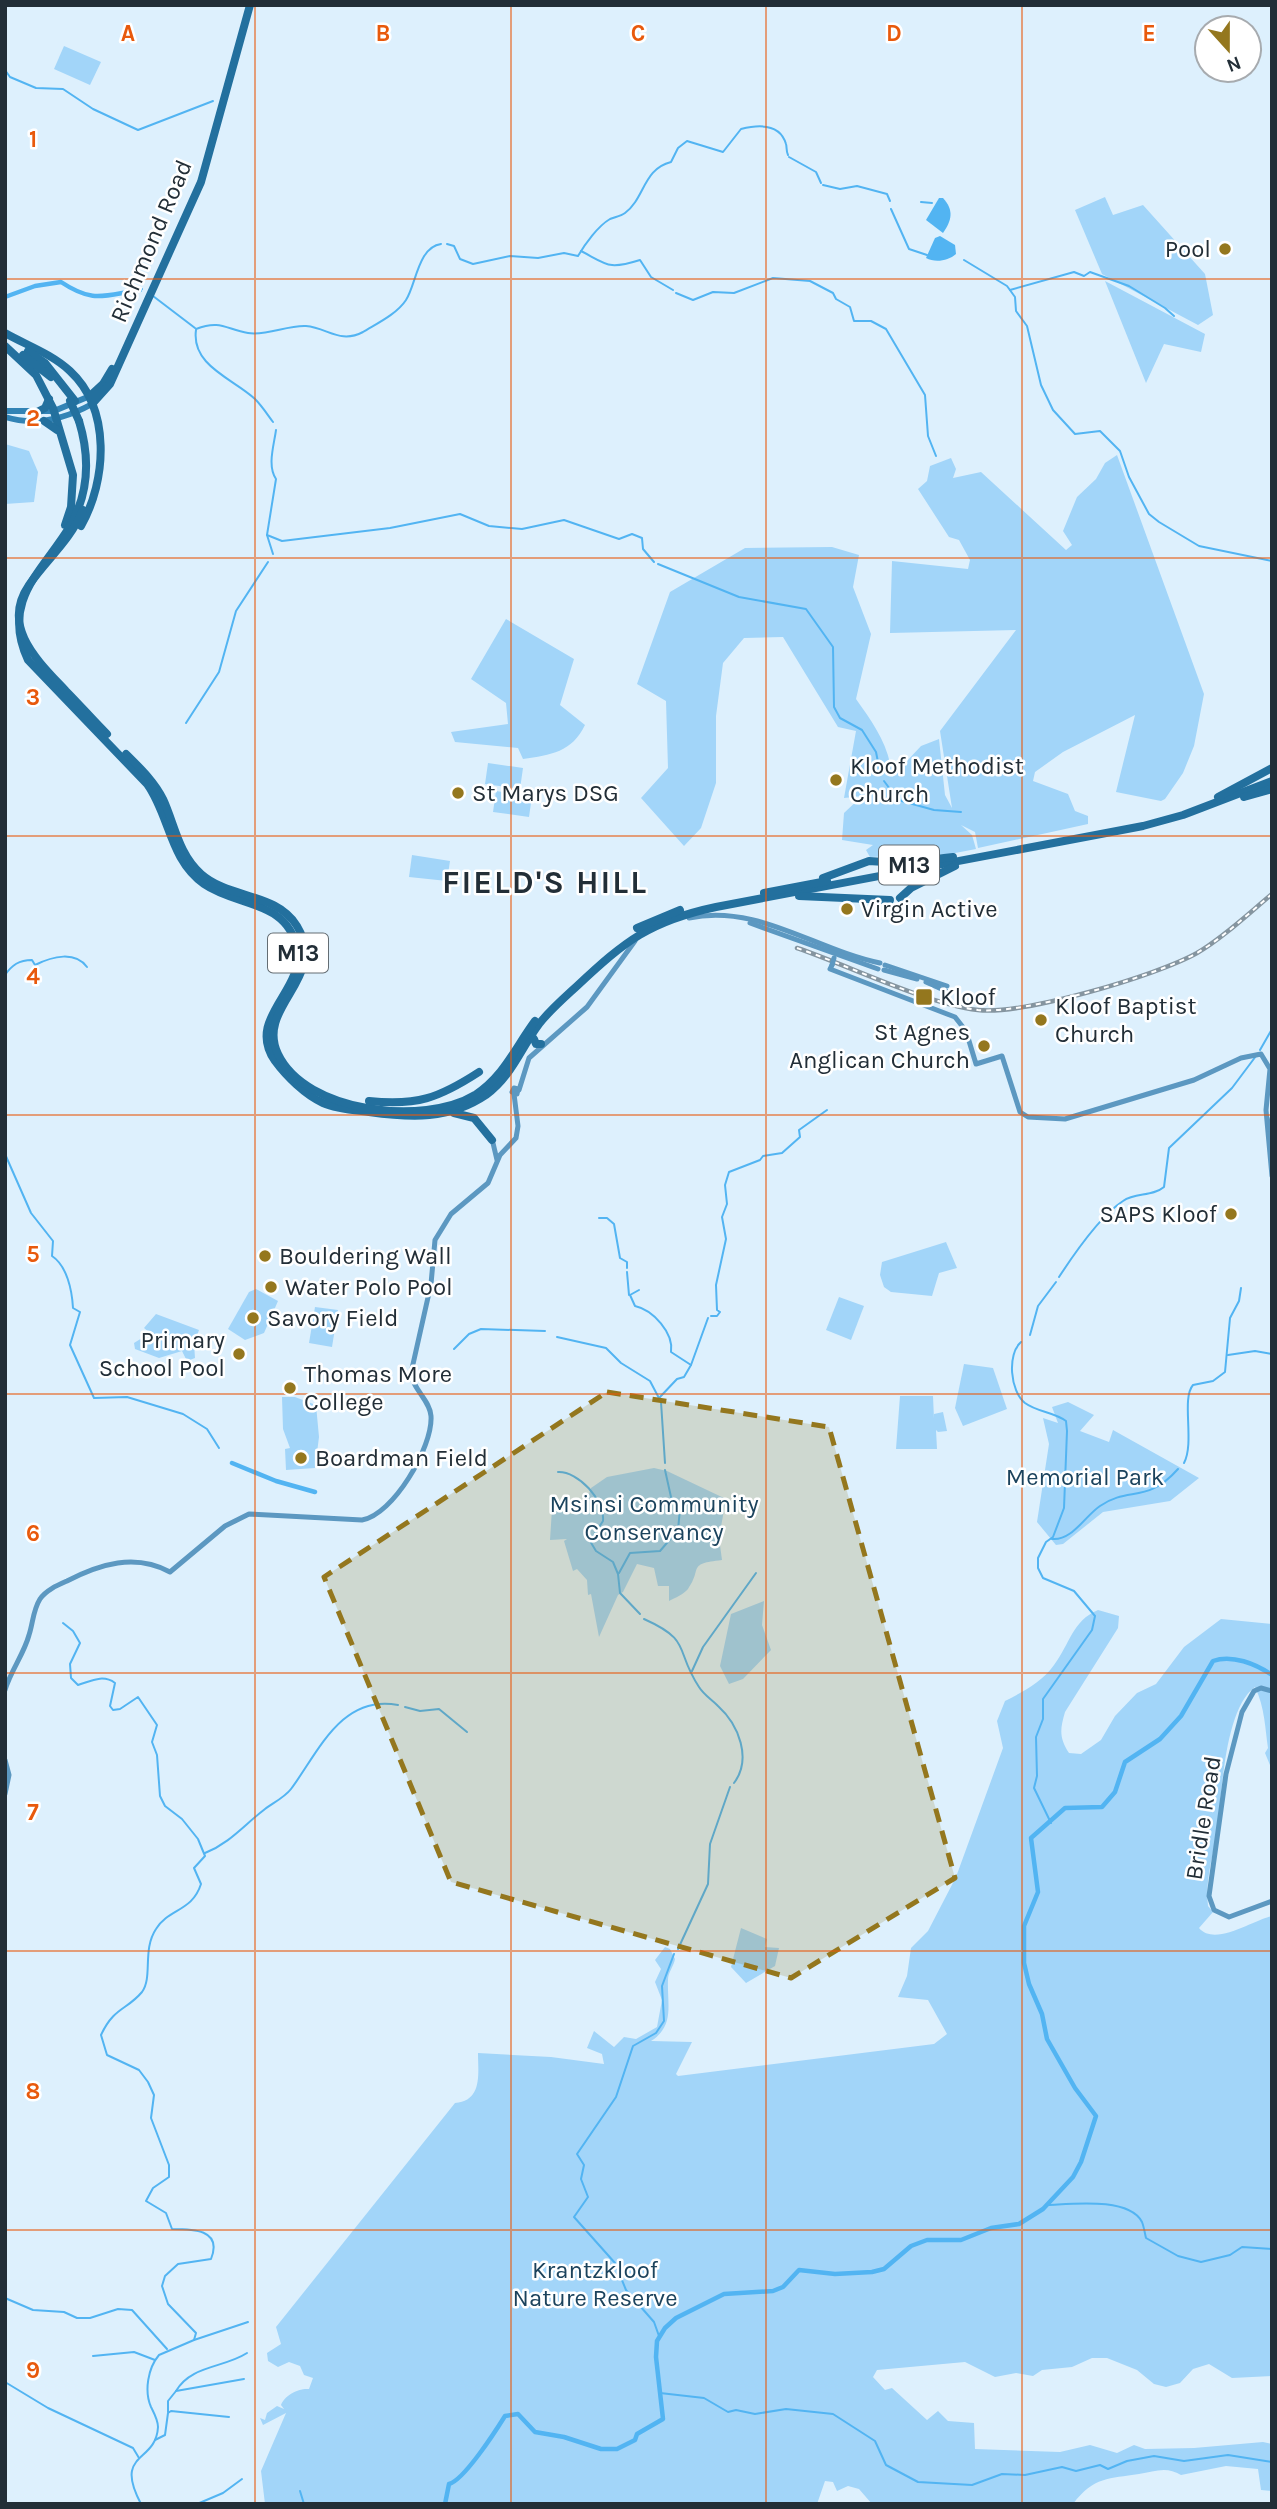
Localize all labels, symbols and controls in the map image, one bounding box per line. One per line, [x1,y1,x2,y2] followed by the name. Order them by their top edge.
[1193,14,1263,84] north arrow
[121,20,135,47] text: A
[376,20,390,47] text: B
[631,20,645,47] text: C
[886,20,902,47] text: D
[1142,20,1156,47] text: E
[1223,51,1244,77] text: N
[29,126,37,153] text: 1
[104,155,198,327] street label: Richmond Road
[1165,235,1211,263] place label: Pool
[1217,241,1233,257] marker: Pool
[26,405,40,432] text: 2
[26,684,40,711] text: 3
[850,752,1024,808] place label: Kloof Methodist Church
[828,772,844,788] marker: Kloof Methodist Church
[472,779,619,807] place label: St Marys DSG
[450,785,466,801] marker: St Marys DSG
[879,846,939,884] road number: M13
[442,864,648,901] district label: FIELD'S HILL
[861,895,998,923] place label: Virgin Active
[839,901,855,917] marker: Virgin Active
[268,934,328,972] road number: M13
[26,963,40,990] text: 4
[940,983,997,1011] place label: Kloof
[914,987,934,1007] marker: Kloof
[1055,992,1196,1048] place label: Kloof Baptist Church
[1033,1012,1049,1028] marker: Kloof Baptist Church
[789,1018,970,1074] place label: St Agnes Anglican Church
[976,1038,992,1054] marker: St Agnes Anglican Church
[1099,1200,1218,1228] place label: SAPS Kloof
[1223,1206,1239,1222] marker: SAPS Kloof
[26,1241,40,1268] text: 5
[279,1242,452,1270] place label: Bouldering Wall
[257,1248,273,1264] marker: Bouldering Wall
[285,1273,453,1301] place label: Water Polo Pool
[263,1279,279,1295] marker: Water Polo Pool
[267,1304,398,1332] place label: Savory Field
[245,1310,261,1326] marker: Savory Field
[99,1326,225,1382] place label: Primary School Pool
[231,1346,247,1362] marker: Primary School Pool
[304,1360,452,1416] place label: Thomas More College
[282,1380,298,1396] marker: Thomas More College
[315,1444,488,1472] place label: Boardman Field
[293,1450,309,1466] marker: Boardman Field
[1006,1463,1164,1491] park label: Memorial Park
[549,1490,759,1546] park label: Msinsi Community Conservancy
[26,1520,40,1547] text: 6
[1179,1754,1227,1882] street label: Bridle Road
[27,1799,39,1826] text: 7
[26,2078,40,2105] text: 8
[513,2256,677,2312] park label: Krantzkloof Nature Reserve
[26,2357,40,2384] text: 9

